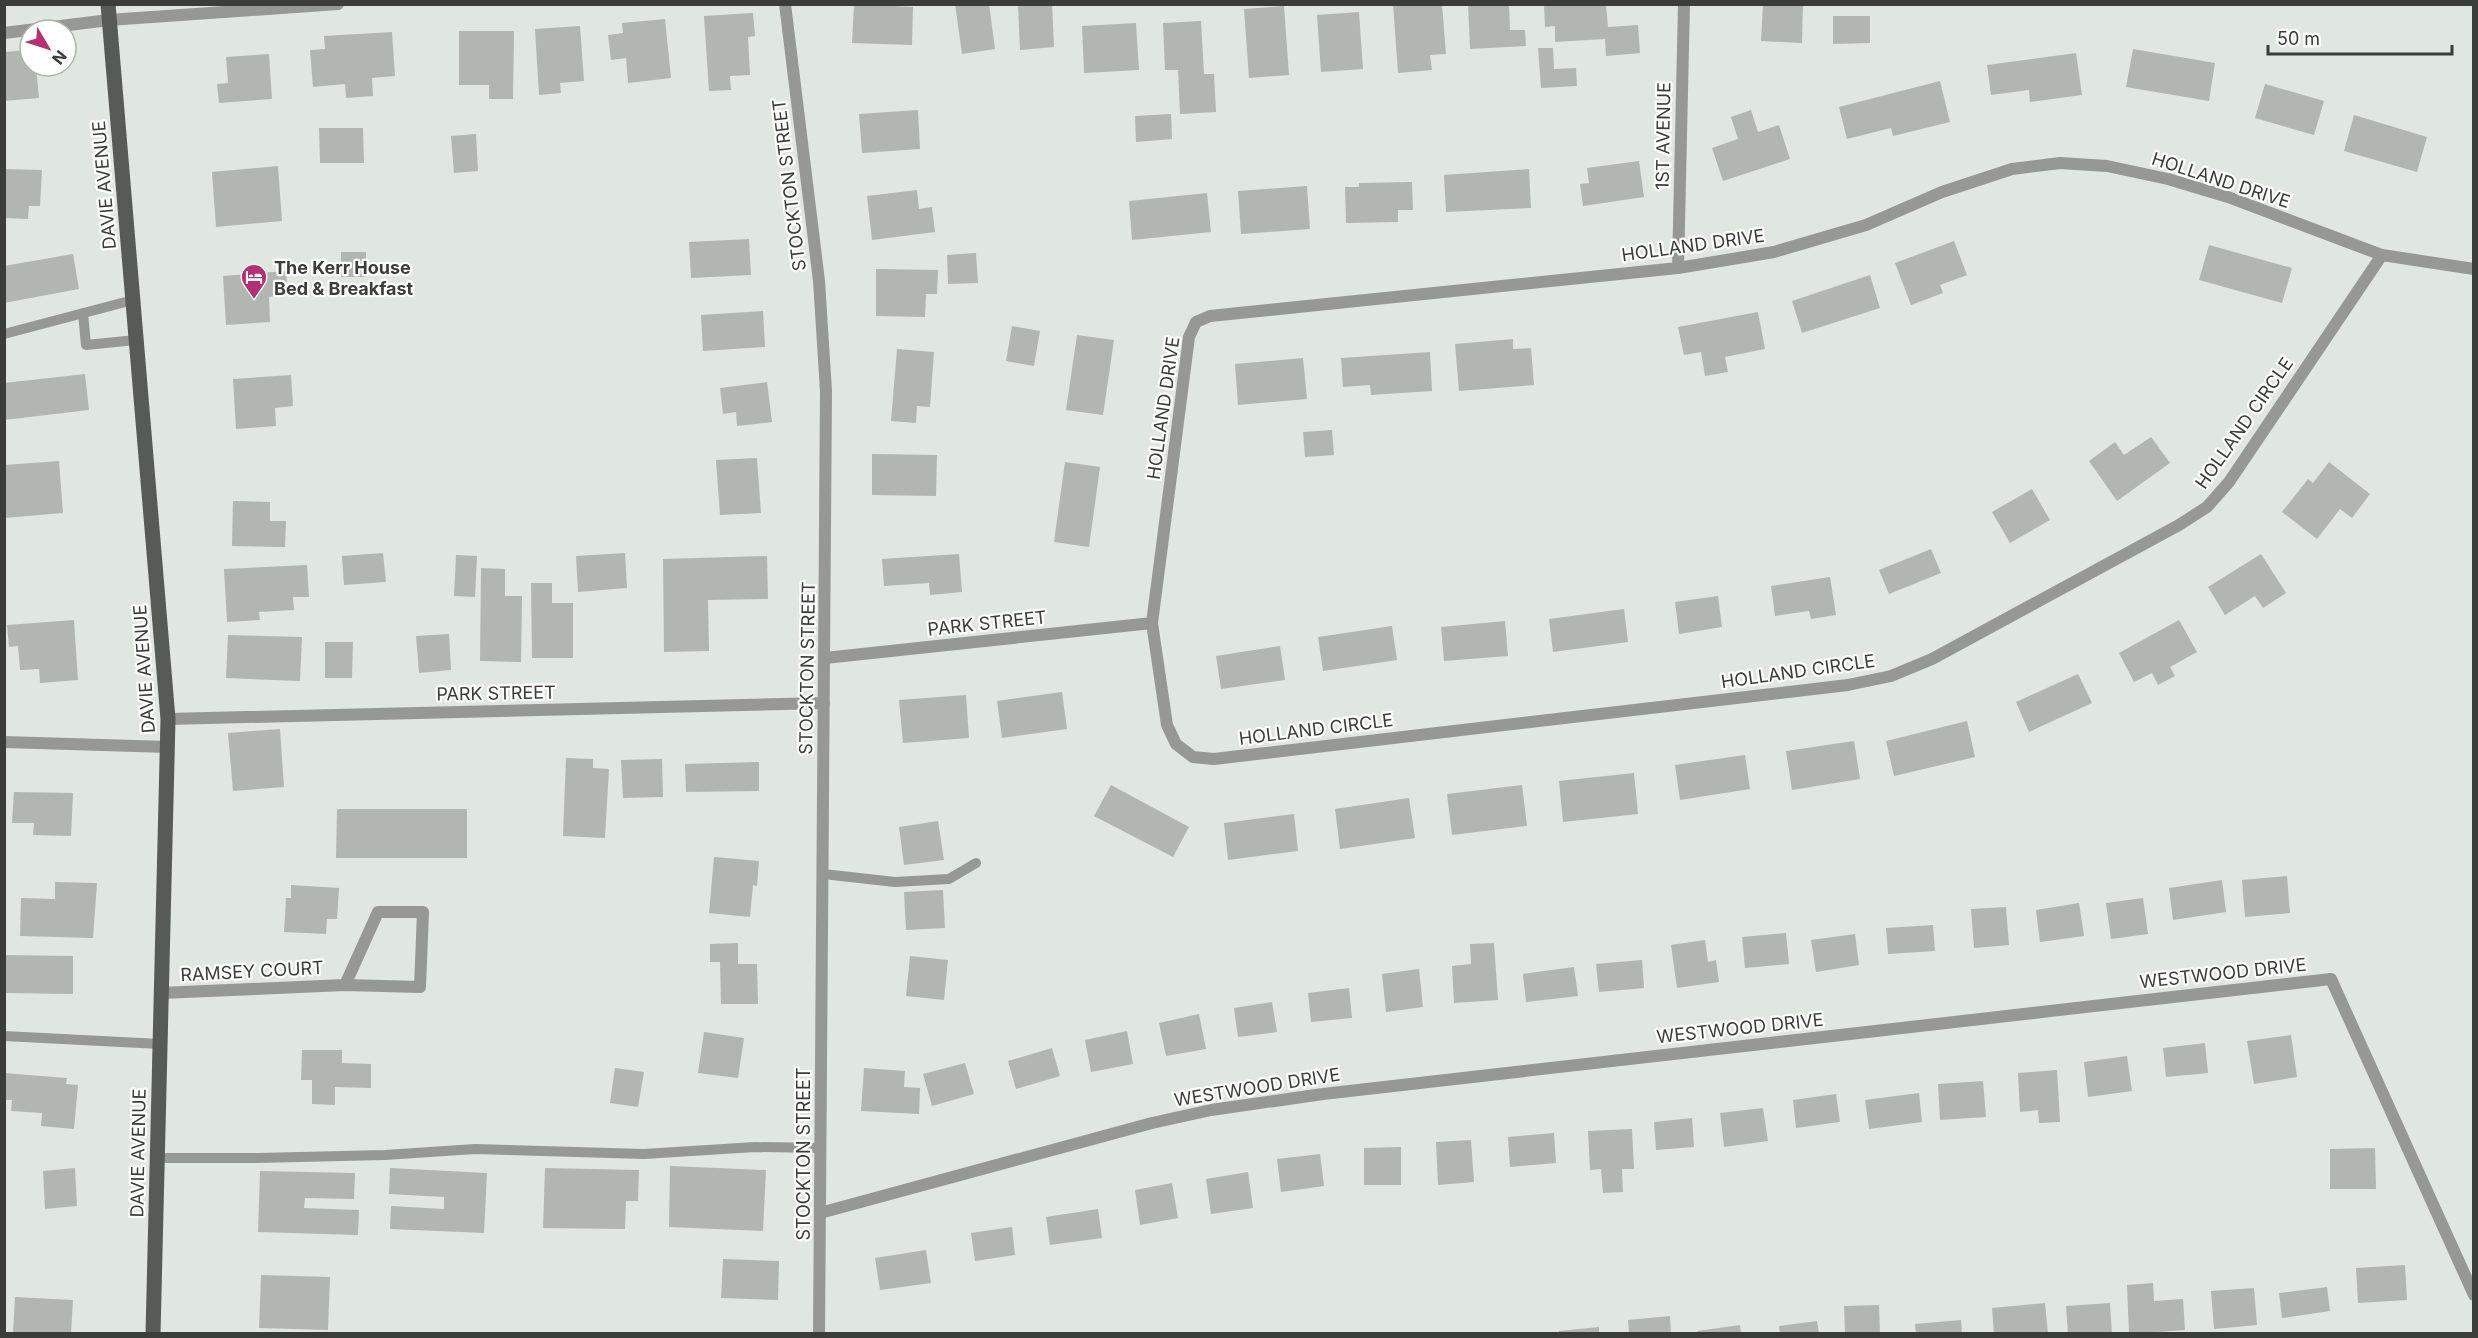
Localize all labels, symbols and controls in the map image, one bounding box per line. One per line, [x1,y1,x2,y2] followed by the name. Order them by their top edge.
[18,18,78,78] north arrow
[2268,18,2452,56] scale bar
[2277,28,2320,49] text: 50 m
[48,46,71,68] text: N
[1652,82,1674,190] street label: 1ST AVENUE
[768,98,810,272] street label: STOCKTON STREET
[88,120,120,250] street label: DAVIE AVENUE
[2149,148,2293,212] street label: HOLLAND DRIVE
[1620,225,1766,265] street label: HOLLAND DRIVE
[274,257,414,299] place label: The Kerr House Bed & Breakfast
[239,262,269,300] hotel icon: The Kerr House Bed & Breakfast
[1143,335,1183,481] street label: HOLLAND DRIVE
[2191,353,2297,493] street label: HOLLAND CIRCLE
[795,581,819,755] street label: STOCKTON STREET
[129,604,159,734] street label: DAVIE AVENUE
[927,606,1047,640] street label: PARK STREET
[1720,650,1876,692] street label: HOLLAND CIRCLE
[436,681,556,705] street label: PARK STREET
[1238,709,1394,749] street label: HOLLAND CIRCLE
[2139,954,2307,992] street label: WESTWOOD DRIVE
[180,957,324,985] street label: RAMSEY COURT
[1656,1009,1824,1047] street label: WESTWOOD DRIVE
[1173,1064,1341,1110] street label: WESTWOOD DRIVE
[793,1067,814,1241] street label: STOCKTON STREET
[126,1088,150,1218] street label: DAVIE AVENUE

